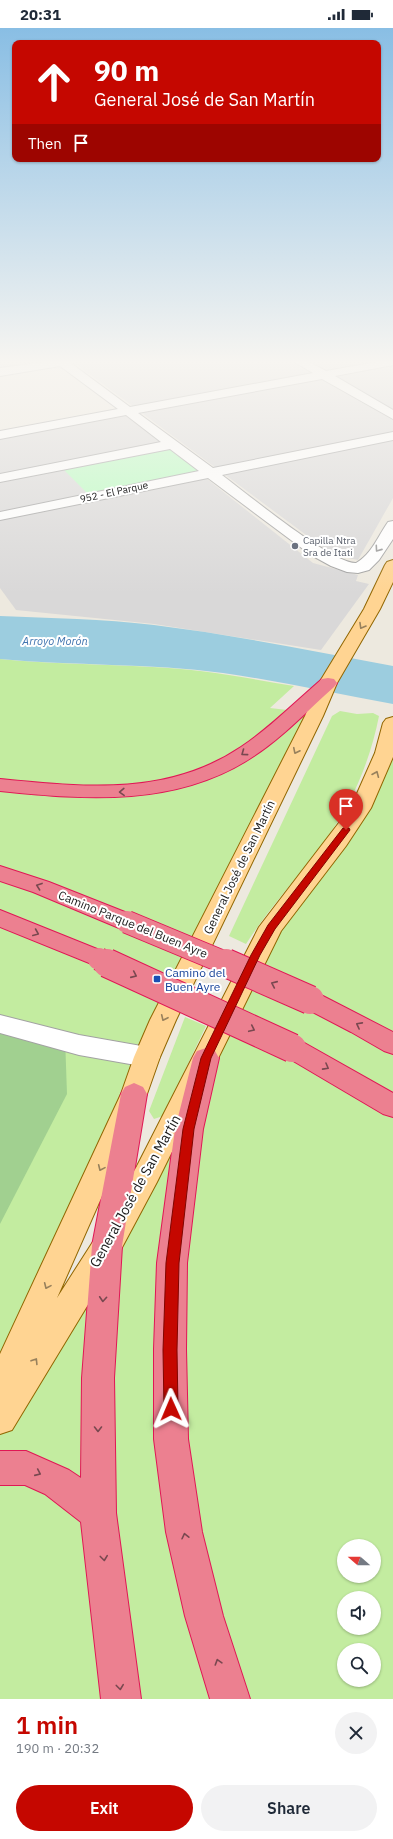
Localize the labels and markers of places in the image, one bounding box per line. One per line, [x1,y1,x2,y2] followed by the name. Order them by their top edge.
[303,534,356,559] place label: Capilla Ntra Sra de Itati
[290,541,300,551] marker: Capilla Ntra Sra de Itati
[329,789,363,830] pin
[165,965,226,994] place label: Camino del Buen Ayre
[152,974,162,984] marker: Camino del Buen Ayre

